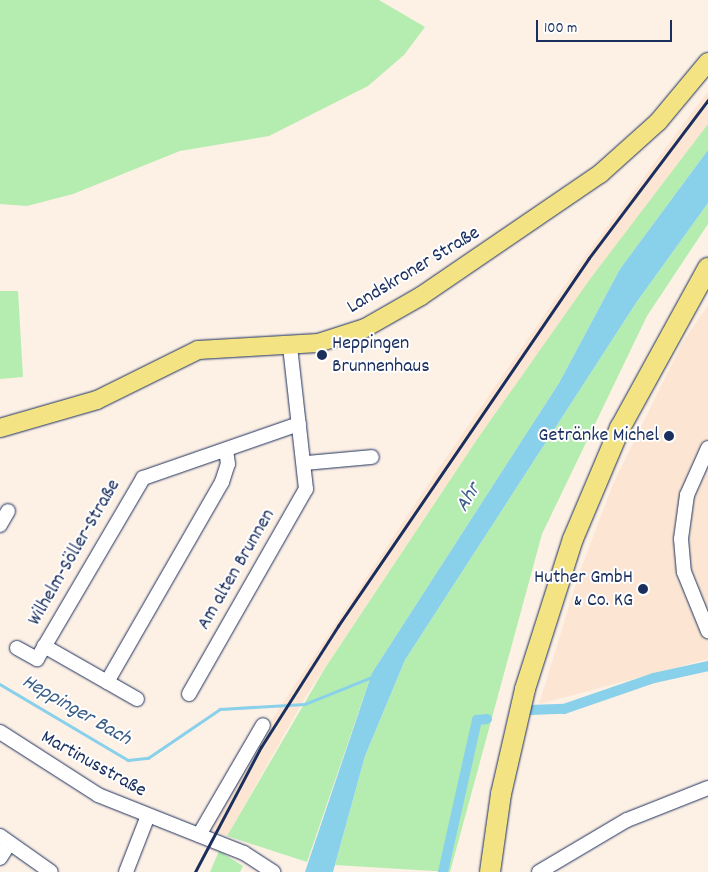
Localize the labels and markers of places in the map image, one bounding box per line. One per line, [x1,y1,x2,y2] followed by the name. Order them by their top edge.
[332,332,430,379] place label: Heppingen Brunnenhaus
[316,349,328,361] marker: Heppingen Brunnenhaus
[538,424,659,448] place label: Getränke Michel
[663,430,675,442] marker: Getränke Michel
[534,566,633,613] place label: Huther GmbH & Co. KG
[637,583,649,595] marker: Huther GmbH & Co. KG

